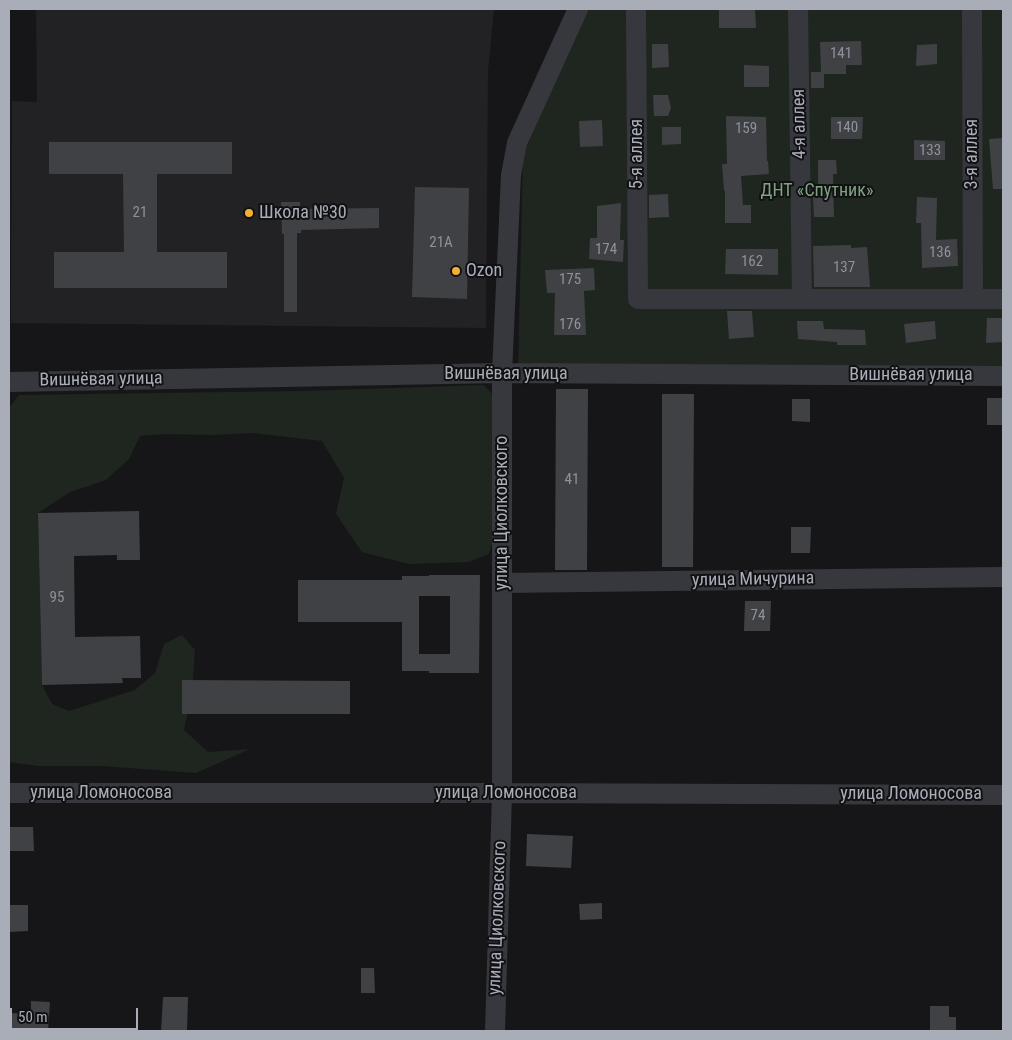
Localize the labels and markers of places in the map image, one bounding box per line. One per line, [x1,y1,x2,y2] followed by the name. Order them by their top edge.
[259,202,347,224] place label: Школа №30
[243,207,255,219] marker: Школа №30
[466,260,502,282] place label: Ozon
[450,265,462,277] marker: Ozon

